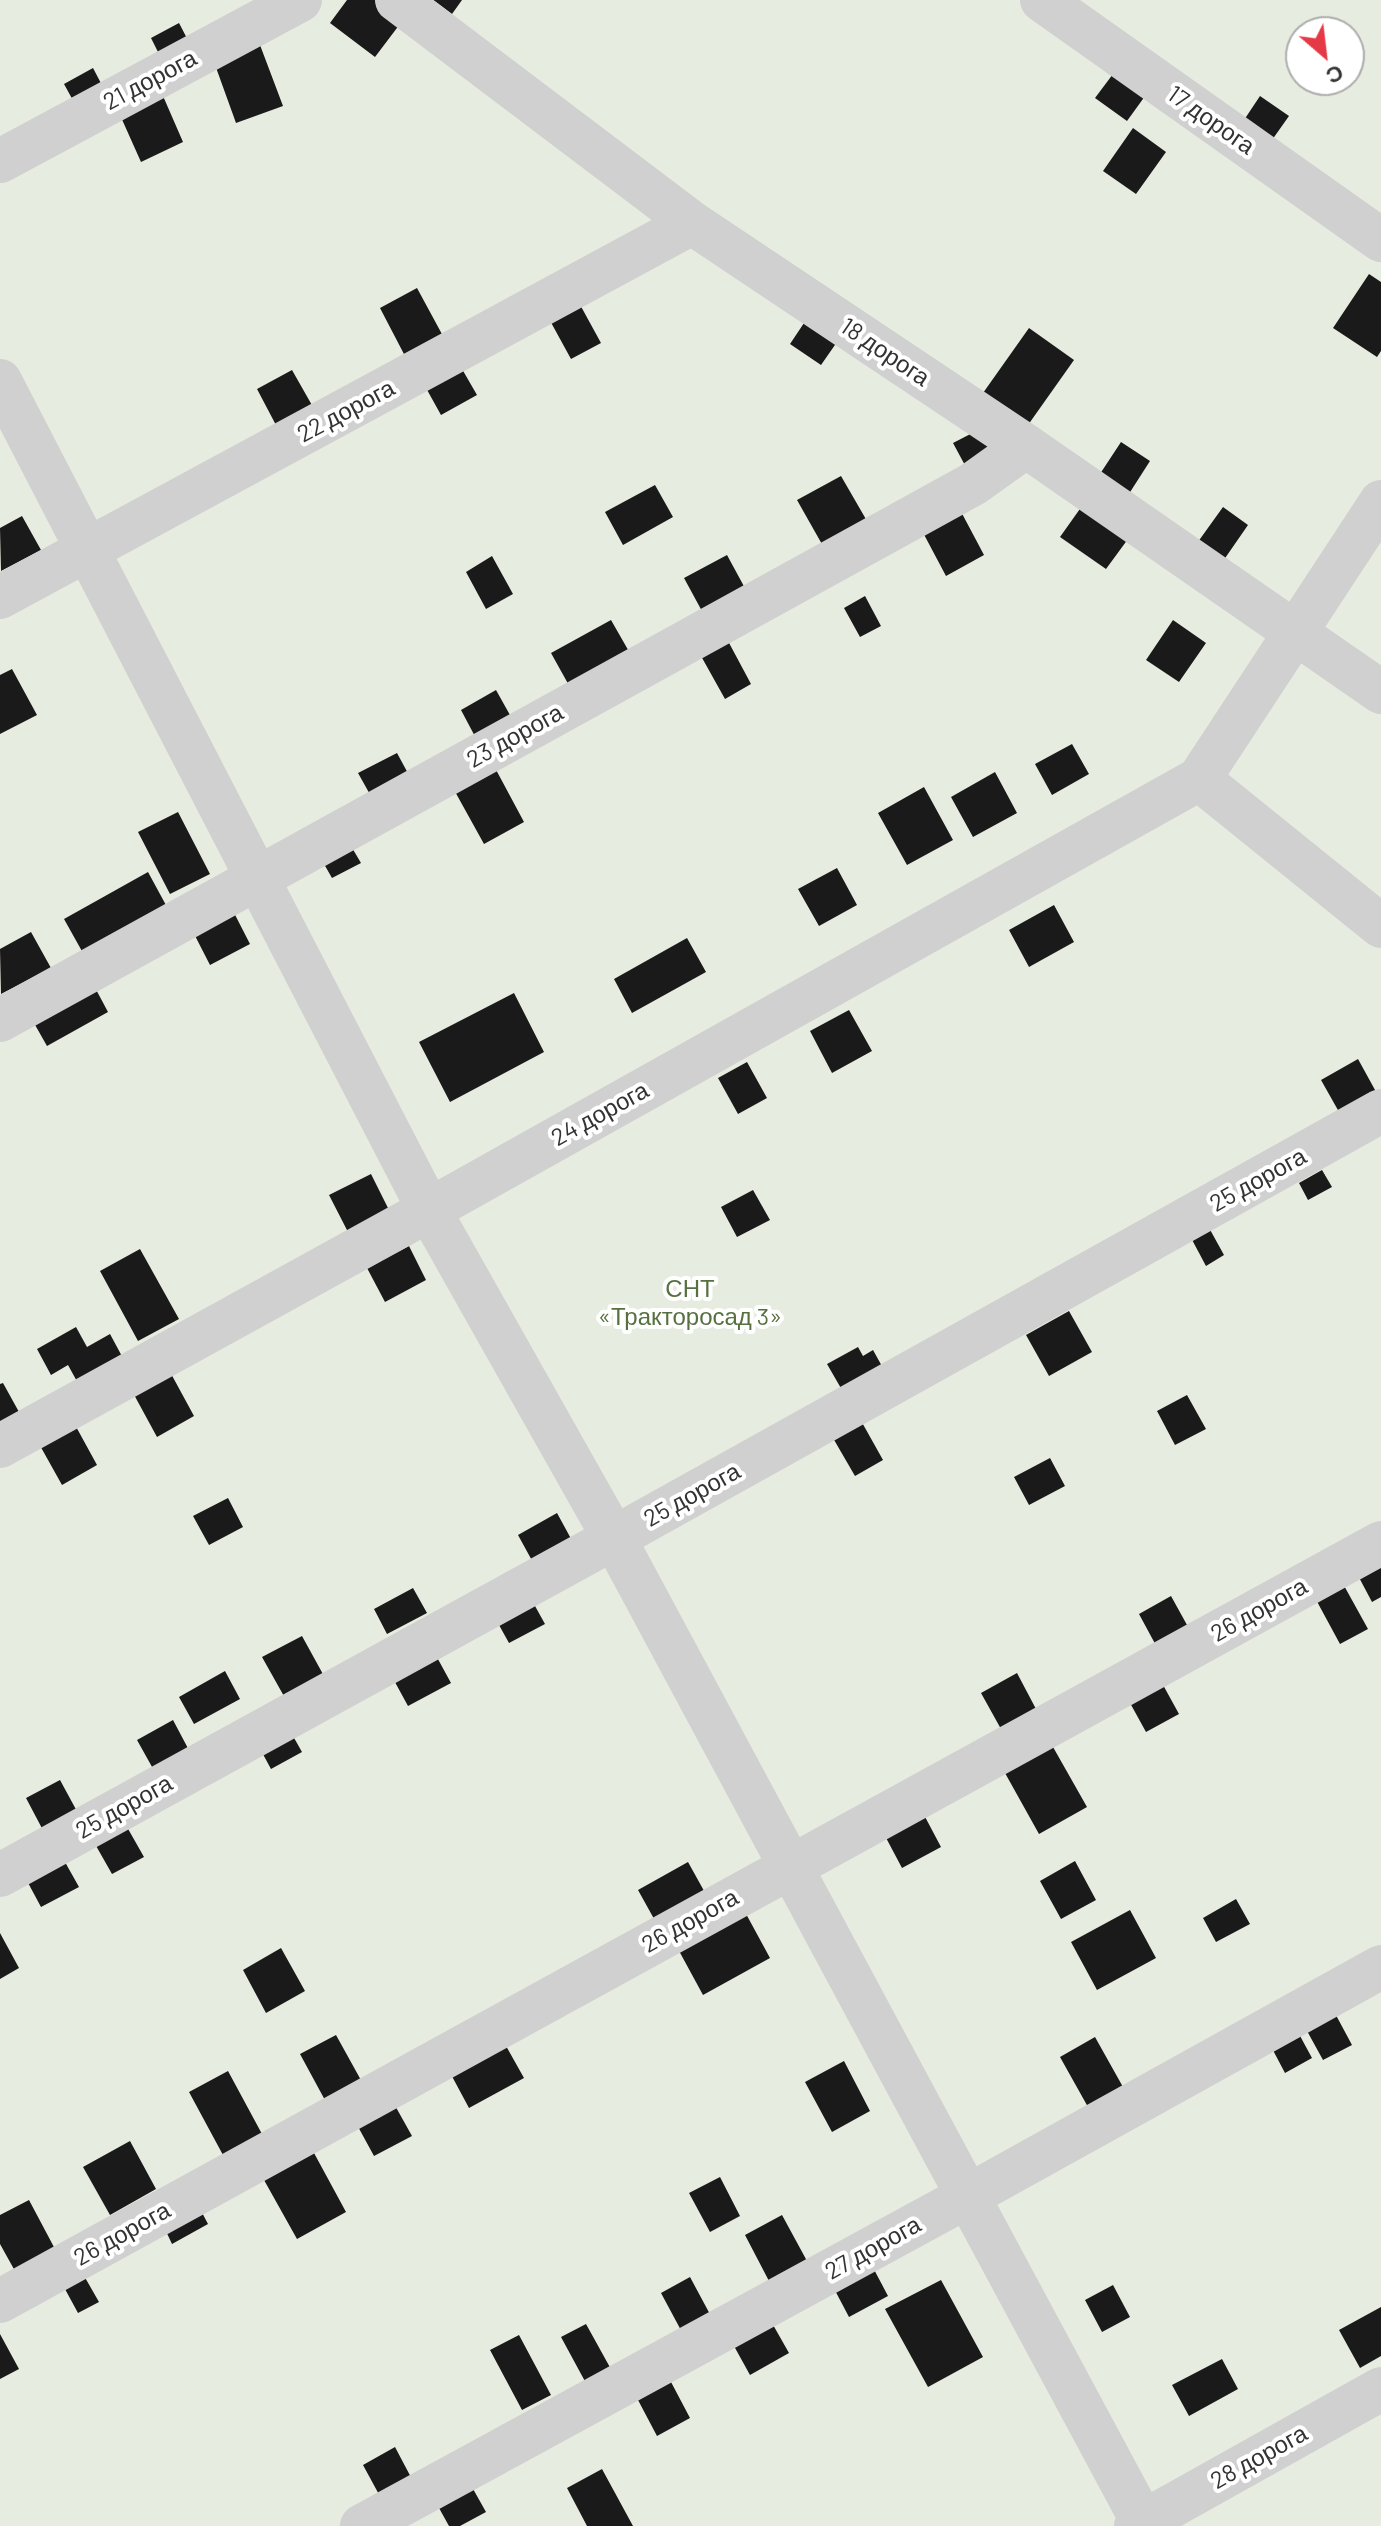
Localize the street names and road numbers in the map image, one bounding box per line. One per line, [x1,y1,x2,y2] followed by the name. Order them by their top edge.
[98,43,202,117] street label: 21 дорога
[1162,79,1260,161] street label: 17 дорога
[835,312,935,392] street label: 18 дорога
[292,373,400,449] street label: 22 дорога
[462,698,568,774] street label: 23 дорога
[546,1076,654,1152] street label: 24 дорога
[1205,1142,1311,1218] street label: 25 дорога
[639,1457,745,1533] street label: 25 дорога
[1206,1572,1312,1648] street label: 26 дорога
[71,1769,177,1845] street label: 25 дорога
[637,1883,743,1959] street label: 26 дорога
[69,2196,175,2272] street label: 26 дорога
[820,2210,926,2286] street label: 27 дорога
[1206,2419,1312,2495] street label: 28 дорога

